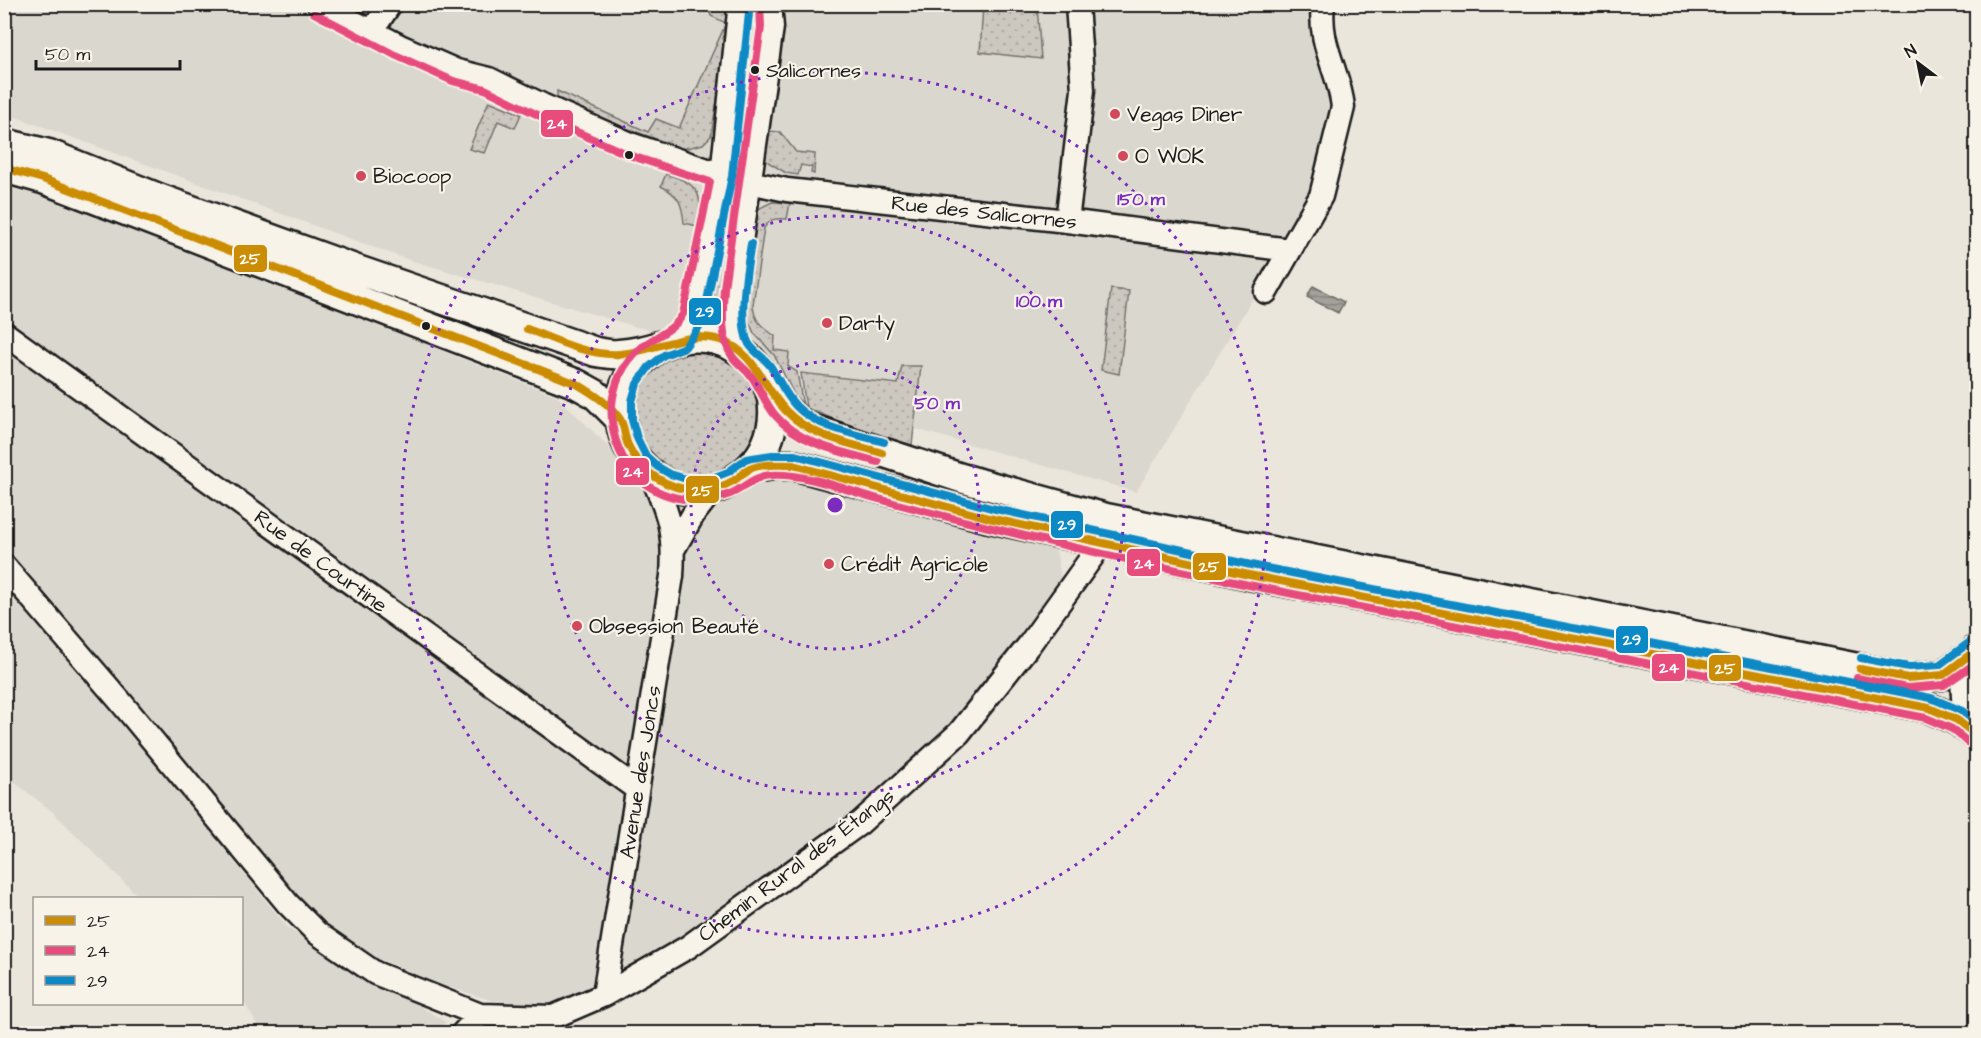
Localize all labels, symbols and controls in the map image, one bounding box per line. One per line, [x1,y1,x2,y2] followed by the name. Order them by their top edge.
[36,33,180,71] scale bar
[1888,33,1948,93] north arrow
[1900,39,1921,63] text: N
[45,42,90,67] text: 50 m
[766,57,861,85] place label: Salicornes
[749,64,761,76] marker: Salicornes
[1127,100,1243,131] place label: Vegas Diner
[1108,107,1122,121] marker: Vegas Diner
[540,109,574,138] line badge: 24
[546,113,567,135] text: 24
[1135,142,1204,171] place label: O WOK
[623,149,635,161] unlabelled marker
[1116,149,1130,163] marker: O WOK
[373,162,452,192] place label: Biocoop
[354,169,368,183] marker: Biocoop
[1117,187,1166,212] text: 150 m
[890,188,1078,237] street label: Rue des Salicornes
[233,244,268,273] line badge: 25
[239,248,261,270] text: 25
[1016,289,1063,314] text: 100 m
[688,297,722,326] line badge: 29
[695,301,714,323] text: 29
[839,309,895,340] place label: Darty
[820,316,834,330] marker: Darty
[420,320,432,332] unlabelled marker
[914,391,961,416] text: 50 m
[615,457,650,486] line badge: 24
[622,461,643,483] text: 24
[685,475,720,504] line badge: 25
[691,480,713,502] text: 25
[825,495,845,515] centre of rings
[248,503,393,620] street label: Rue de Courtine
[1050,510,1084,539] line badge: 29
[1057,514,1076,536] text: 29
[1126,548,1161,577] line badge: 24
[841,550,988,581] place label: Crédit Agricole
[1192,552,1227,581] line badge: 25
[1133,553,1154,575] text: 24
[1198,556,1220,578] text: 25
[822,557,836,571] marker: Crédit Agricole
[589,612,759,641] place label: Obsession Beauté
[570,619,584,633] marker: Obsession Beauté
[1615,625,1649,654] line badge: 29
[1622,629,1641,651] text: 29
[1651,653,1686,682] line badge: 24
[1708,654,1742,682] line badge: 25
[1658,657,1679,679] text: 24
[1714,658,1736,680] text: 25
[612,683,669,861] street label: Avenue des Joncs
[692,782,902,951] street label: Chemin Rural des Étangs
[33,897,243,1005] legend
[87,909,110,934] text: 25
[87,939,110,964] text: 24
[87,969,108,994] text: 29

